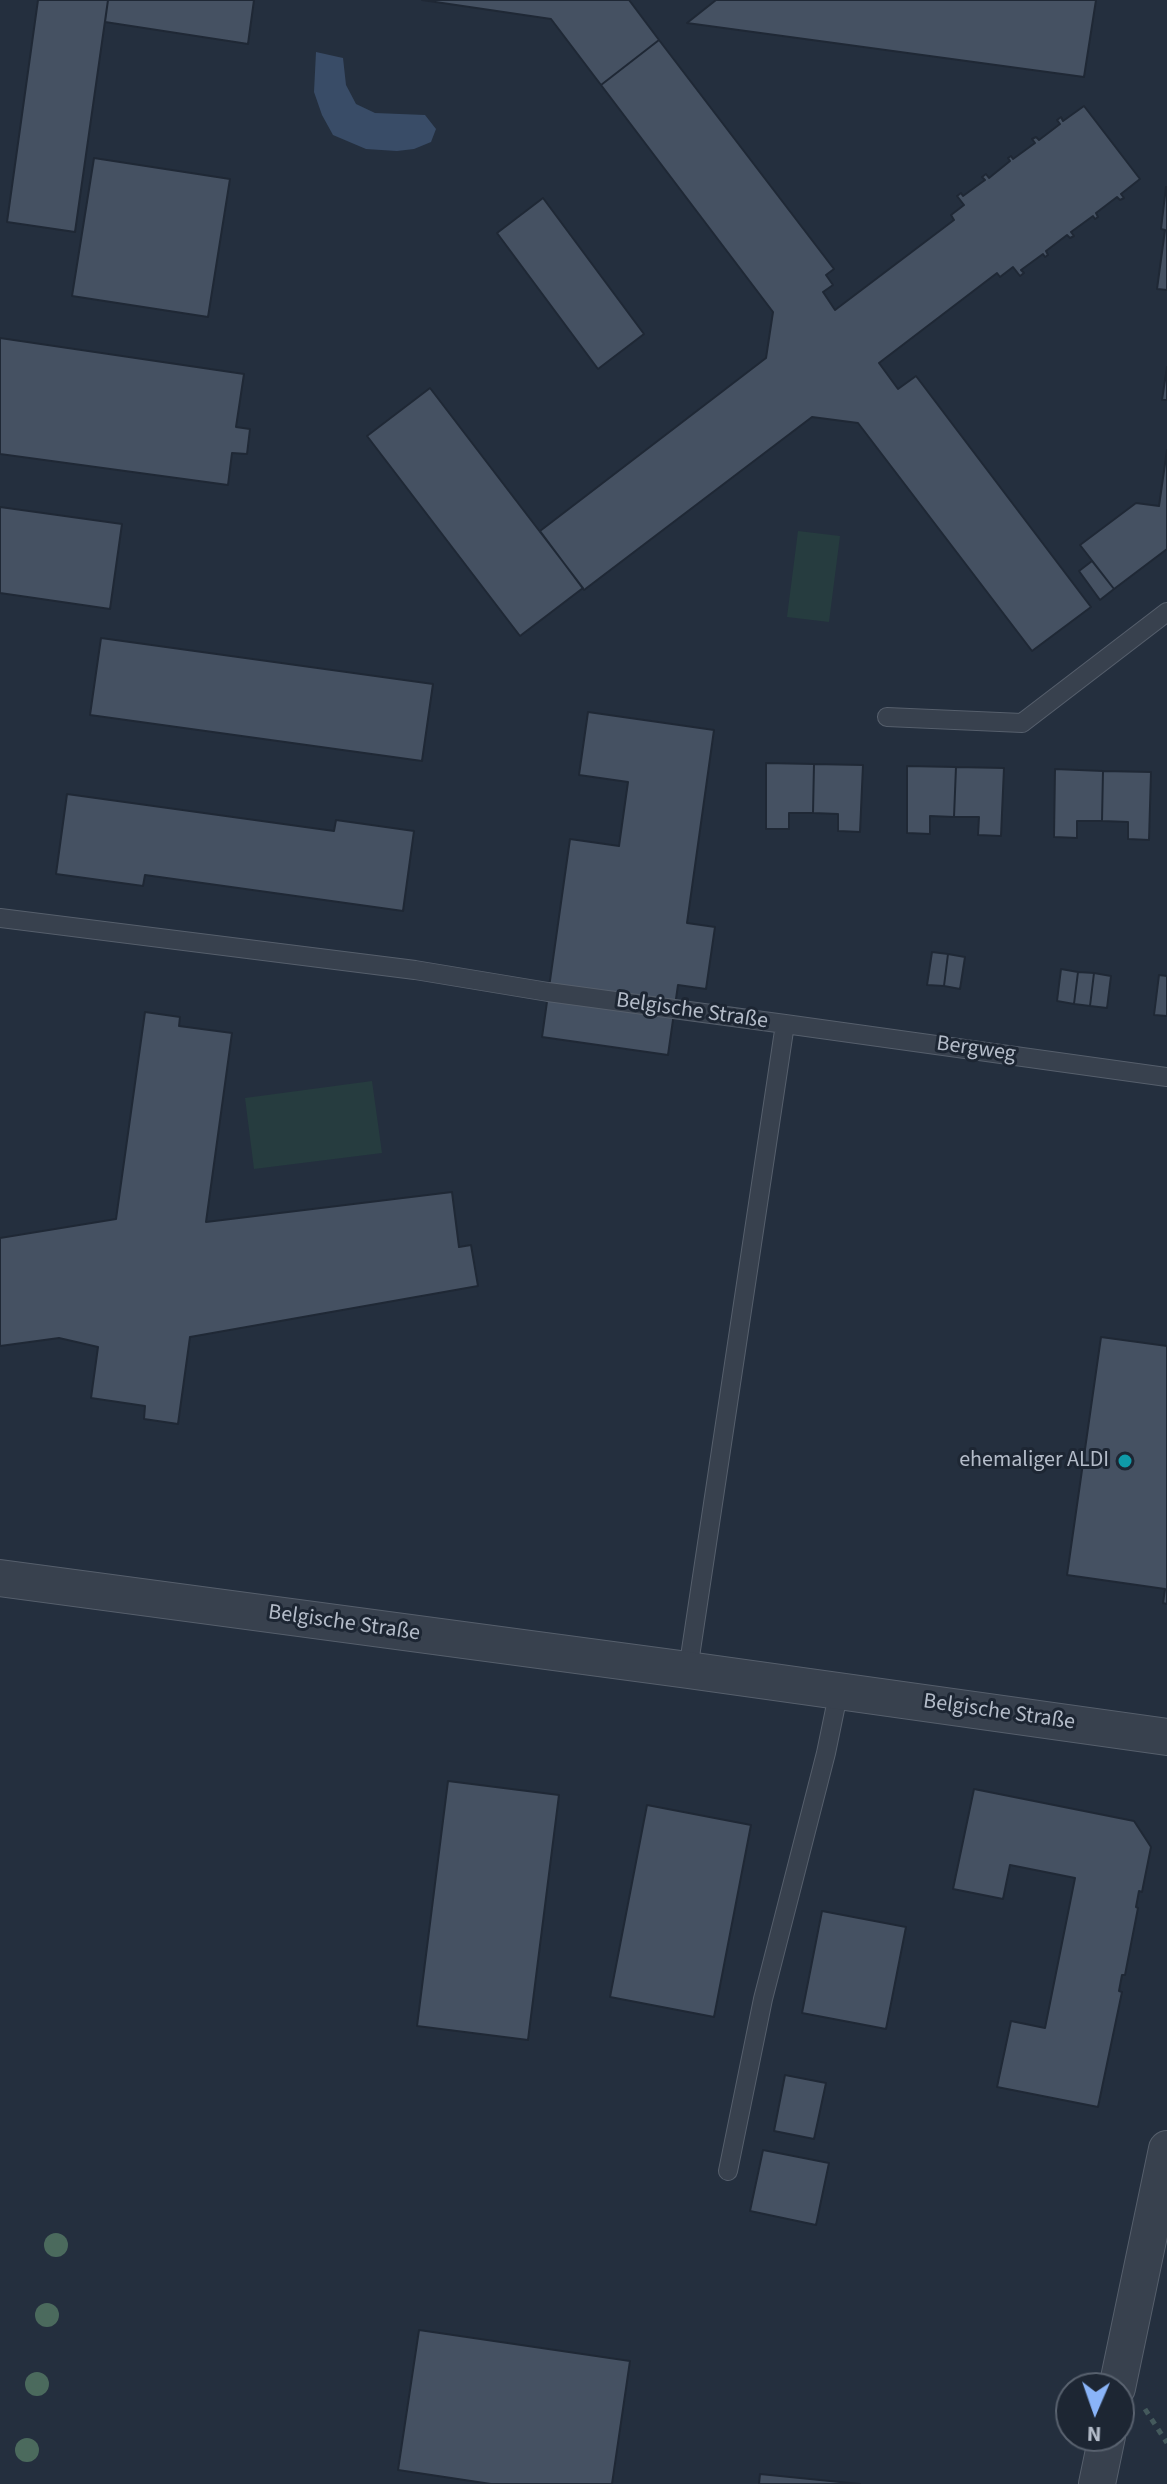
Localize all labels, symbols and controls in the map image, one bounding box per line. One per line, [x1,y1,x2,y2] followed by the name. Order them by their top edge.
[614,988,770,1036] street label: Belgische Straße
[935,1031,1017,1069] street label: Bergweg
[959,1448,1109,1474] place label: ehemaliger ALDI
[1116,1452,1134,1470] marker: ehemaliger ALDI
[266,1600,422,1648] street label: Belgische Straße
[921,1689,1077,1737] street label: Belgische Straße
[1055,2372,1135,2452] north arrow
[1086,2418,1102,2450] text: N

